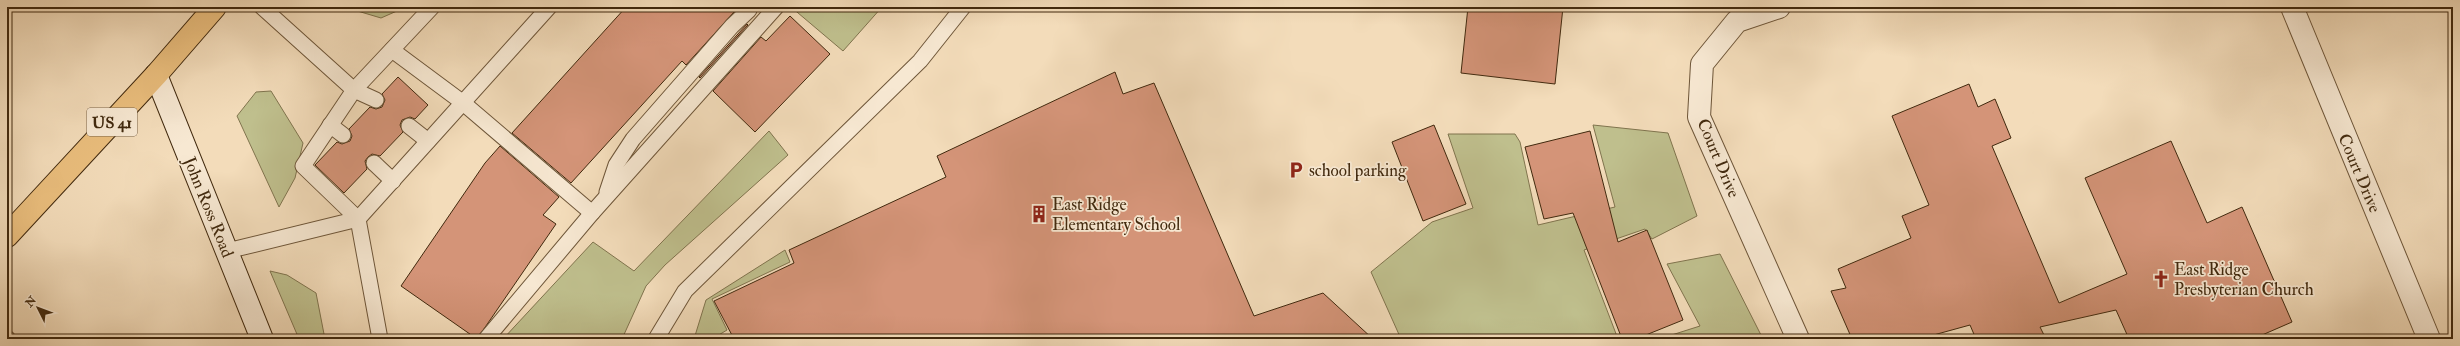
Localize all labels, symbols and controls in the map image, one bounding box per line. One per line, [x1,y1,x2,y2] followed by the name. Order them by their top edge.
[87,108,137,136] road number: US 41
[1693,116,1745,201] street label: Court Drive
[2334,131,2386,216] street label: Court Drive
[177,153,239,262] street label: John Ross Road
[1286,160,1306,180] parking icon: school parking
[1309,160,1407,182] place label: school parking
[1052,194,1181,236] place label: East Ridge Elementary School
[1029,204,1049,224] building icon: East Ridge Elementary School
[2174,259,2314,301] place label: East Ridge Presbyterian Church
[2151,269,2171,289] church icon: East Ridge Presbyterian Church
[18,288,58,328] north arrow
[22,293,40,310] text: N

